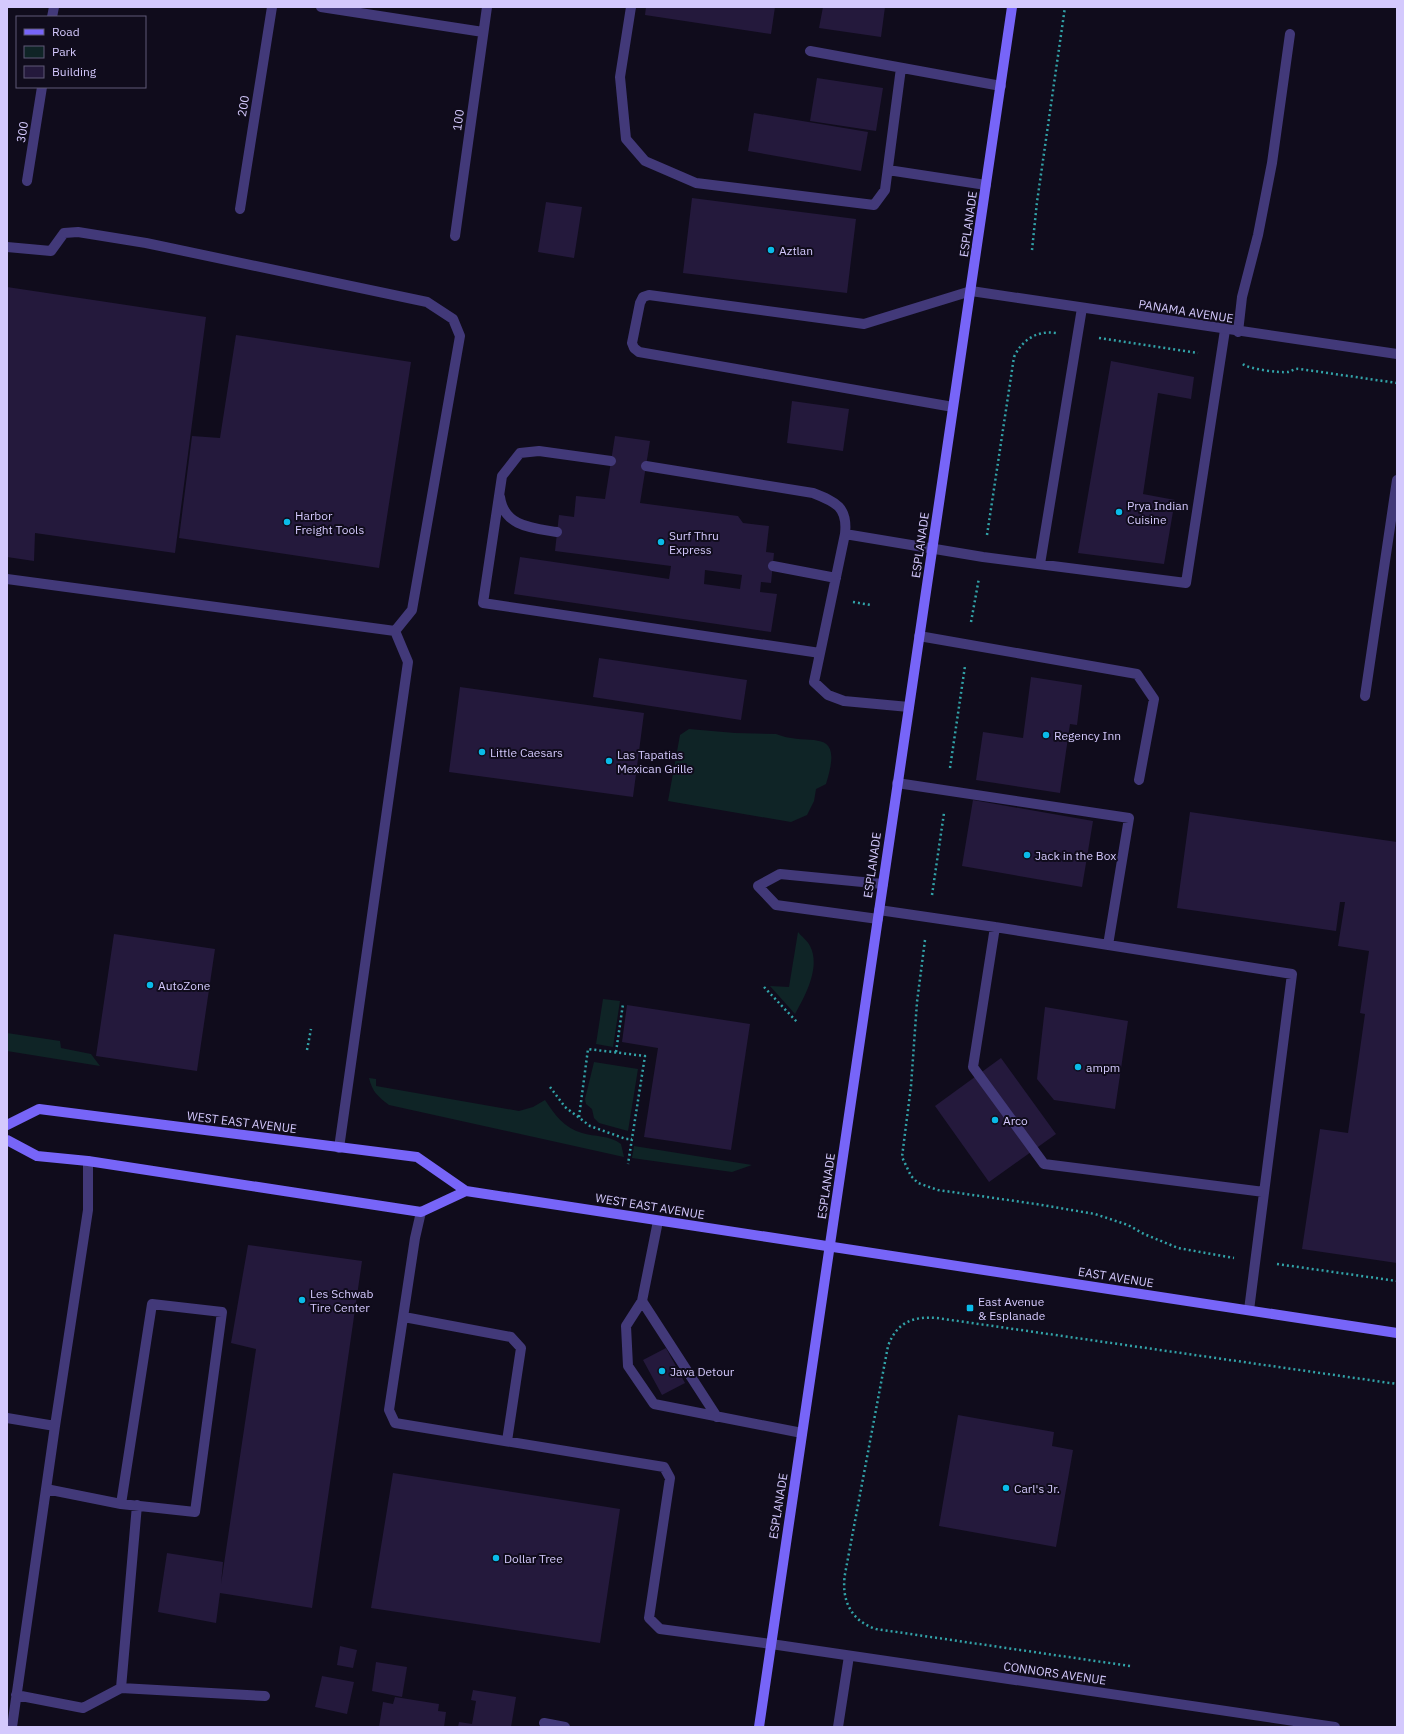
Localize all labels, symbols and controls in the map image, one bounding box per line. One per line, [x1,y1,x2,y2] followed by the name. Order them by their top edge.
[16,16,146,88] legend
[52,24,80,39] text: Road
[52,44,77,59] text: Park
[52,64,97,79] text: Building
[234,94,252,118] street label: 200
[449,108,467,132] street label: 100
[13,120,31,144] street label: 300
[956,190,980,258] street label: ESPLANADE
[779,243,813,258] place label: Aztlan
[766,245,776,255] marker: Aztlan
[1137,296,1235,326] street label: PANAMA AVENUE
[1127,498,1189,527] place label: Prya Indian Cuisine
[1114,507,1124,517] marker: Prya Indian Cuisine
[295,508,364,537] place label: Harbor Freight Tools
[908,511,932,579] street label: ESPLANADE
[282,517,292,527] marker: Harbor Freight Tools
[669,528,719,557] place label: Surf Thru Express
[656,537,666,547] marker: Surf Thru Express
[1054,728,1121,743] place label: Regency Inn
[1041,730,1051,740] marker: Regency Inn
[490,745,563,760] place label: Little Caesars
[477,747,487,757] marker: Little Caesars
[617,747,694,776] place label: Las Tapatias Mexican Grille
[604,756,614,766] marker: Las Tapatias Mexican Grille
[860,831,884,899] street label: ESPLANADE
[1035,848,1116,863] place label: Jack in the Box
[1022,850,1032,860] marker: Jack in the Box
[158,978,211,993] place label: AutoZone
[145,980,155,990] marker: AutoZone
[1086,1060,1120,1075] place label: ampm
[1073,1062,1083,1072] marker: ampm
[186,1108,298,1136] street label: WEST EAST AVENUE
[1003,1113,1028,1128] place label: Arco
[990,1115,1000,1125] marker: Arco
[814,1152,838,1220] street label: ESPLANADE
[594,1190,706,1222] street label: WEST EAST AVENUE
[1077,1264,1155,1290] street label: EAST AVENUE
[310,1286,373,1315] place label: Les Schwab Tire Center
[978,1294,1046,1323] place label: East Avenue & Esplanade
[297,1295,307,1305] marker: Les Schwab Tire Center
[965,1303,975,1313] marker: East Avenue & Esplanade
[670,1364,735,1379] place label: Java Detour
[657,1366,667,1376] marker: Java Detour
[765,1472,791,1540] street label: ESPLANADE
[1014,1481,1060,1496] place label: Carl's Jr.
[1001,1483,1011,1493] marker: Carl's Jr.
[504,1551,563,1566] place label: Dollar Tree
[491,1553,501,1563] marker: Dollar Tree
[1003,1658,1107,1688] street label: CONNORS AVENUE

